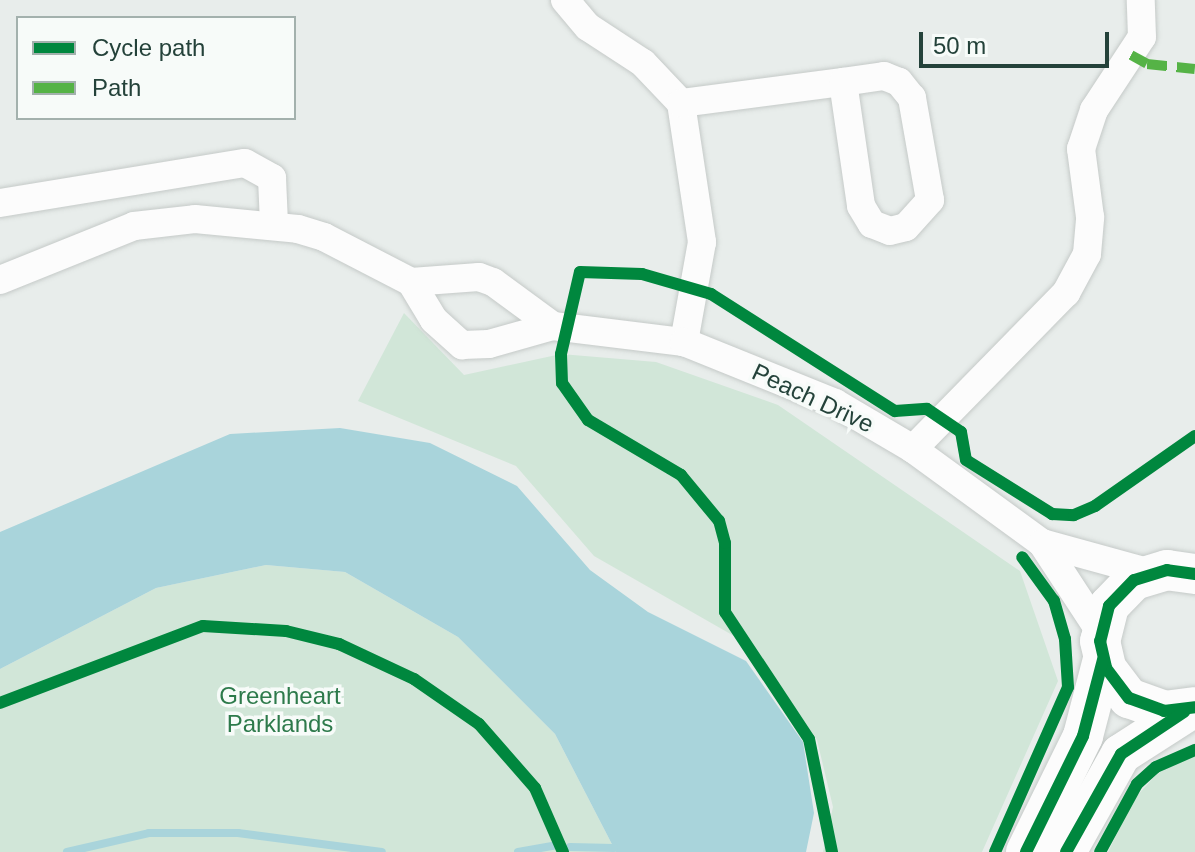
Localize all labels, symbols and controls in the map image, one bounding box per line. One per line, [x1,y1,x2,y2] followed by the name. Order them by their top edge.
[16,16,296,120] legend
[923,16,1113,66] scale bar
[933,32,986,59] text: 50 m
[92,34,205,61] text: Cycle path
[92,74,141,101] text: Path
[748,357,878,439] street label: Peach Drive
[219,682,341,738] park label: Greenheart Parklands

